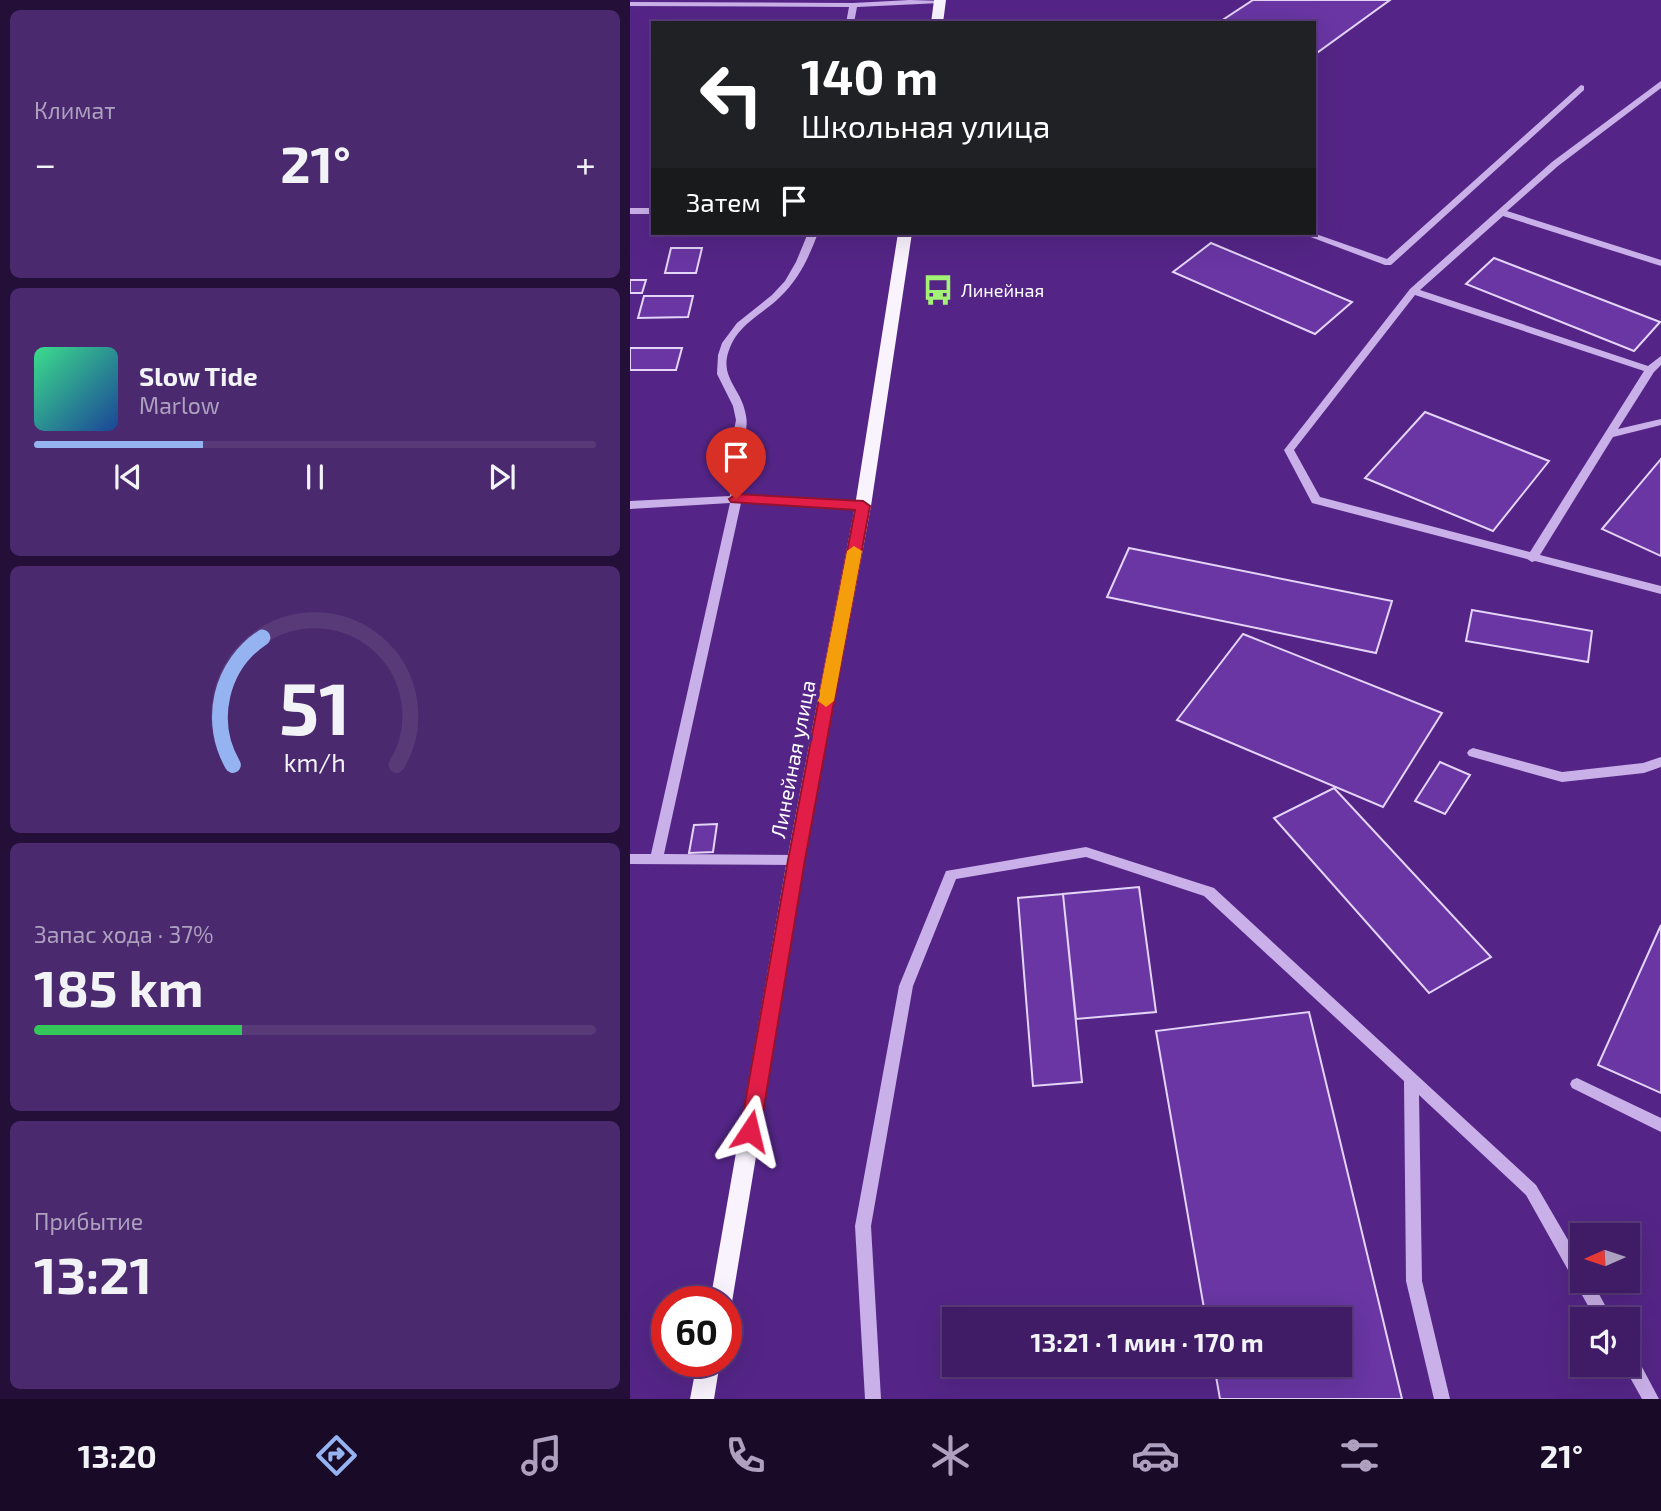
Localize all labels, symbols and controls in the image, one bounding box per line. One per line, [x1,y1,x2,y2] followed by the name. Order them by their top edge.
[801,46,938,105] text: 140 m
[686,49,777,140] icon: left
[34,96,115,124] text: Климат
[801,106,1050,144] text: Школьная улица
[280,131,351,193] text: 21°
[34,140,56,186] text: −
[575,140,596,186] text: +
[775,182,813,220] icon: arrive
[686,186,761,217] text: Затем
[921,273,955,307] bus stop icon: Линейная
[961,279,1044,301] place label: Линейная
[139,360,258,391] text: Slow Tide
[139,391,220,419] text: Marlow
[706,427,766,499] pin
[717,438,755,476] icon: arrive
[109,458,147,496] icon: previous
[296,458,334,496] icon: pause
[483,458,521,496] icon: next
[279,663,351,751] text: 51
[764,678,821,840] street label: Линейная улица
[284,747,346,777] text: km/h
[34,920,214,948] text: Запас хода · 37%
[34,955,204,1017] text: 185 km
[713,1094,787,1168] position arrow
[34,1207,143,1235] text: Прибытие
[1570,1223,1640,1293] north arrow
[1570,1223,1640,1377] map controls
[34,1242,152,1304] text: 13:21
[651,1286,742,1377] speed limit sign: 60
[1570,1307,1640,1377] button: sound
[1030,1326,1264,1357] text: 13:21 · 1 мин · 170 m
[312,1431,361,1480] icon: directions
[517,1431,566,1480] icon: music
[721,1431,770,1480] icon: phone
[926,1431,975,1480] icon: climate
[1131,1431,1180,1480] icon: car
[1335,1431,1384,1480] icon: filters
[78,1436,157,1474] text: 13:20
[1540,1436,1583,1474] text: 21°

